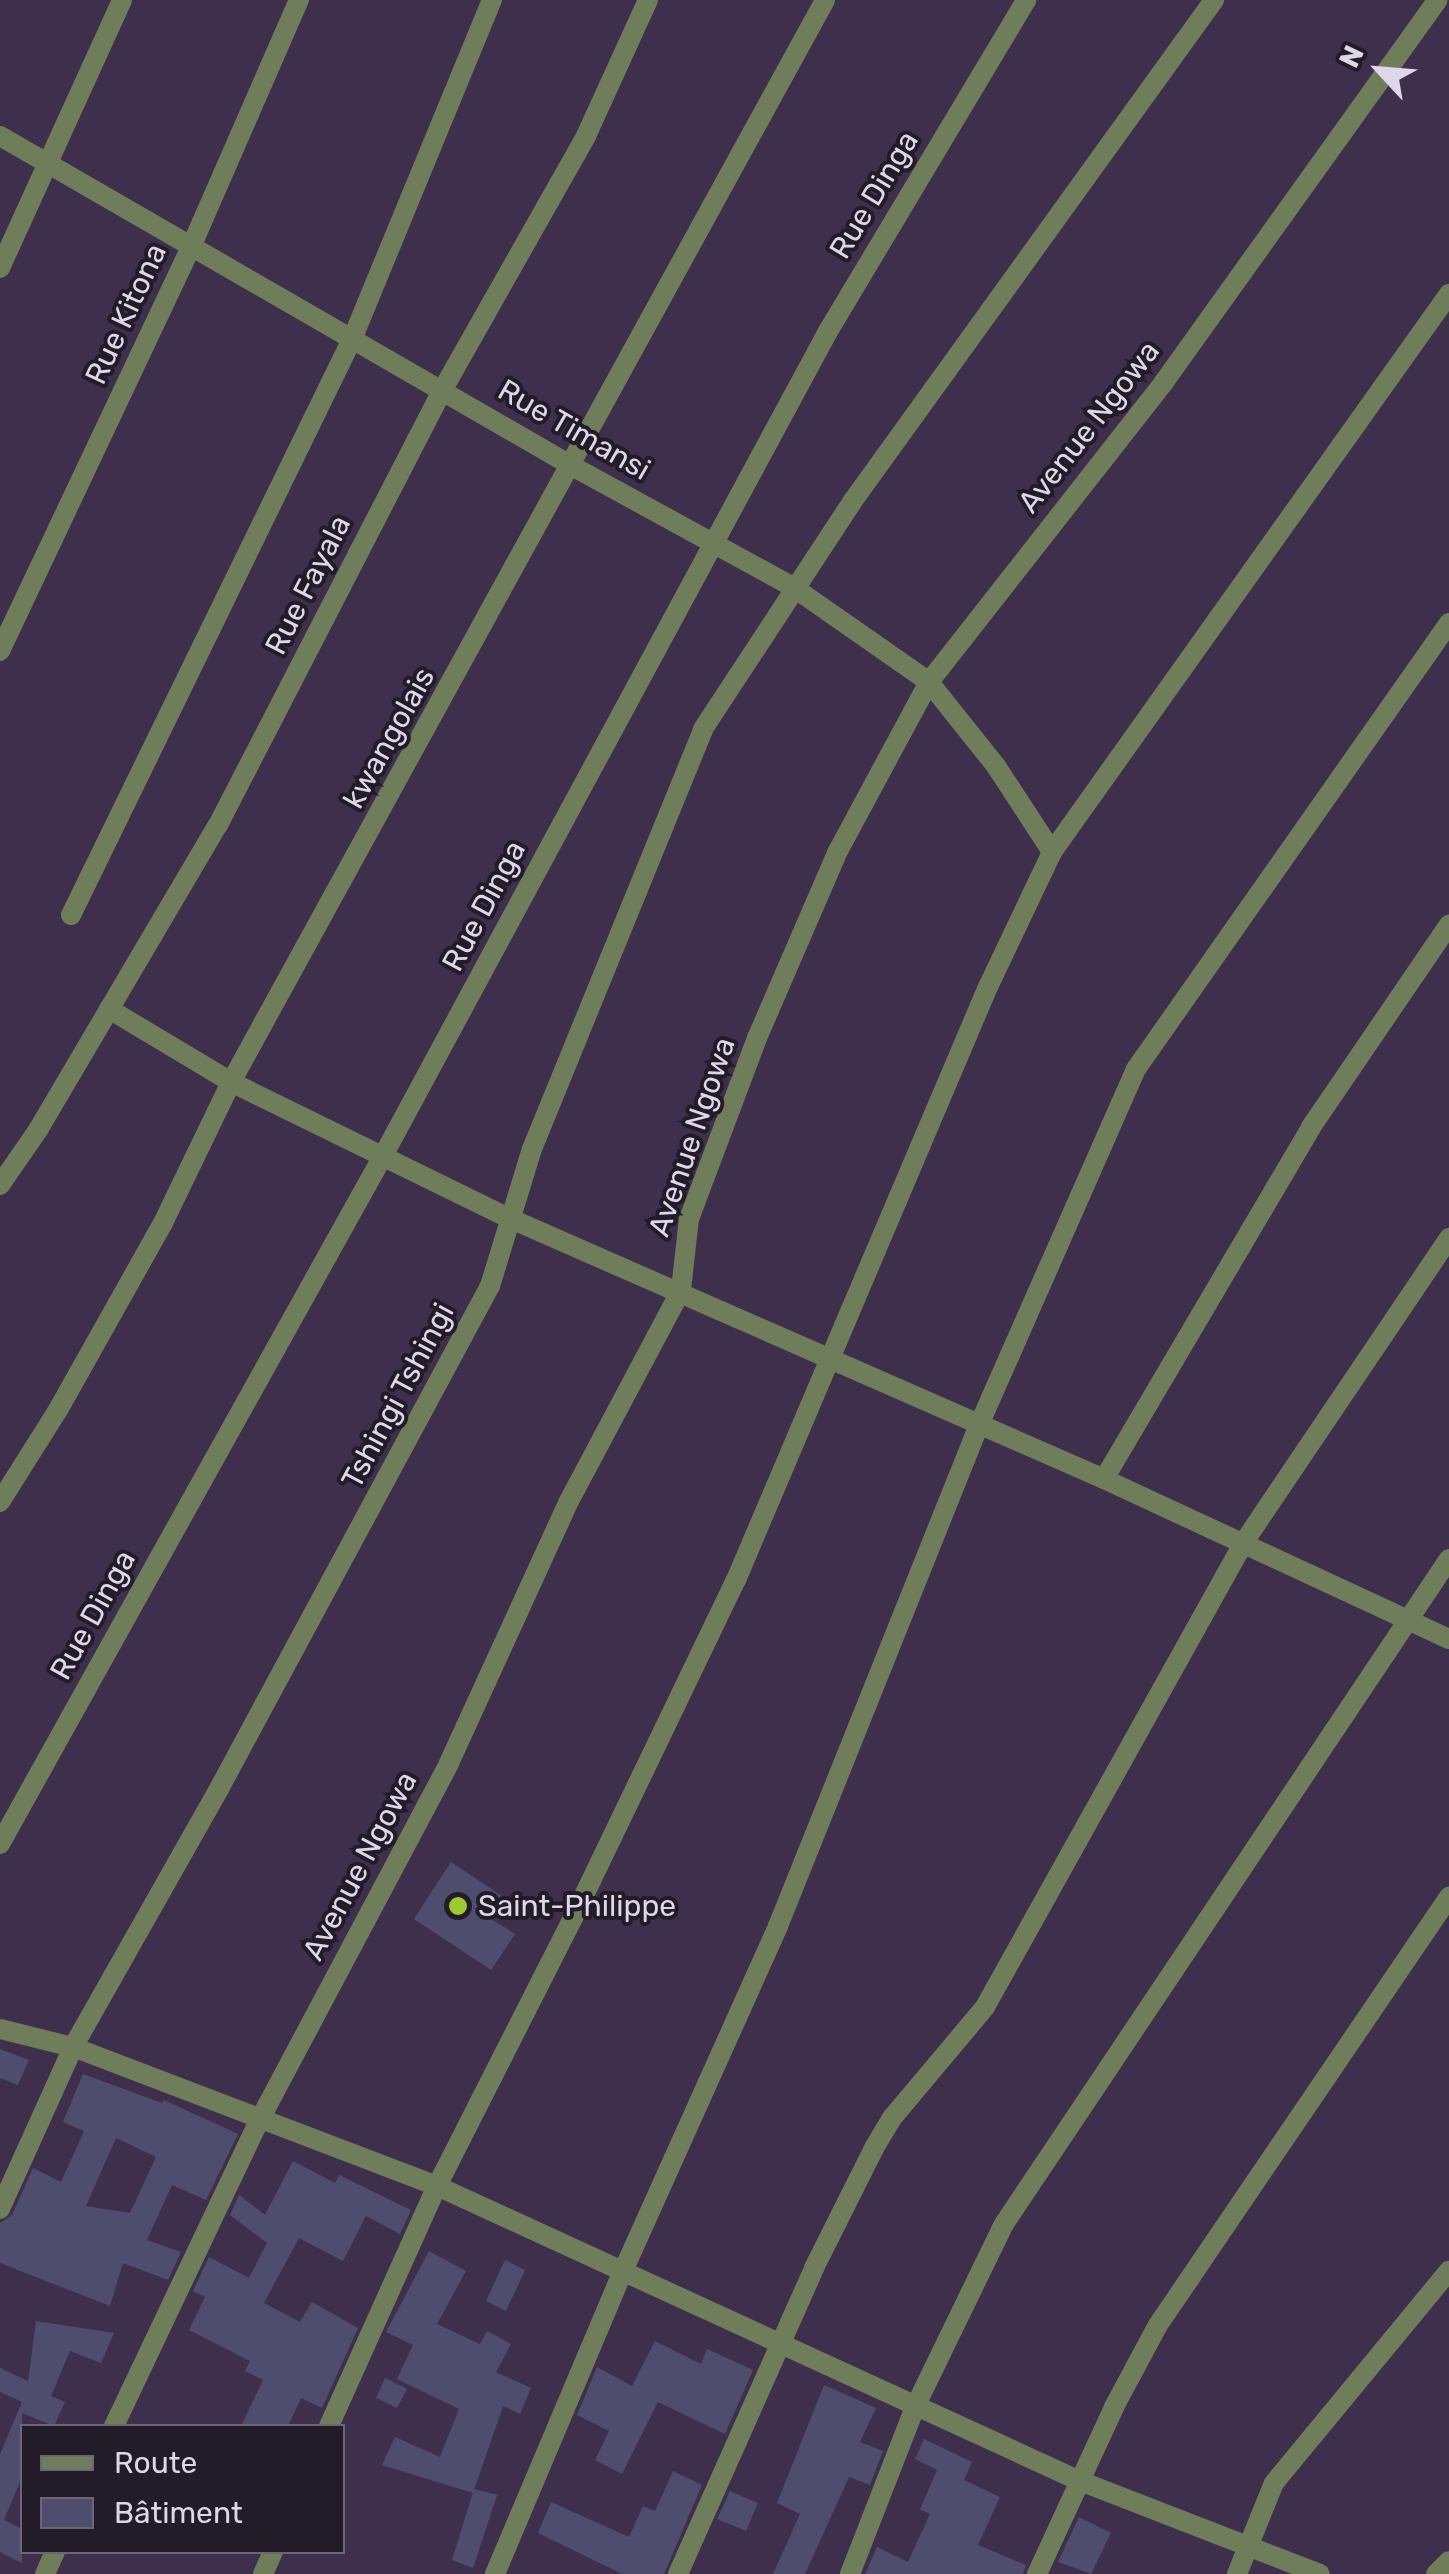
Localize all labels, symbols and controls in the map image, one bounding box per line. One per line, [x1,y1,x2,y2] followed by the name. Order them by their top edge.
[1329,20,1429,120] north arrow
[1332,40,1371,73] text: N
[822,125,926,265] street label: Rue Dinga
[78,238,174,390] street label: Rue Kitona
[1011,334,1167,520] street label: Avenue Ngowa
[491,372,657,488] street label: Rue Timansi
[258,509,358,661] street label: Rue Fayala
[336,661,442,815] street label: kwangolais
[435,835,533,977] street label: Rue Dinga
[641,1033,743,1241] street label: Avenue Ngowa
[334,1297,462,1495] street label: Tshingi Tshingi
[43,1544,143,1686] street label: Rue Dinga
[295,1766,425,1966] street label: Avenue Ngowa
[478,1888,676,1924] place label: Saint-Philippe
[447,1895,469,1917] marker: Saint-Philippe
[20,2424,345,2554] legend
[114,2445,197,2481] text: Route
[114,2495,243,2531] text: Bâtiment

